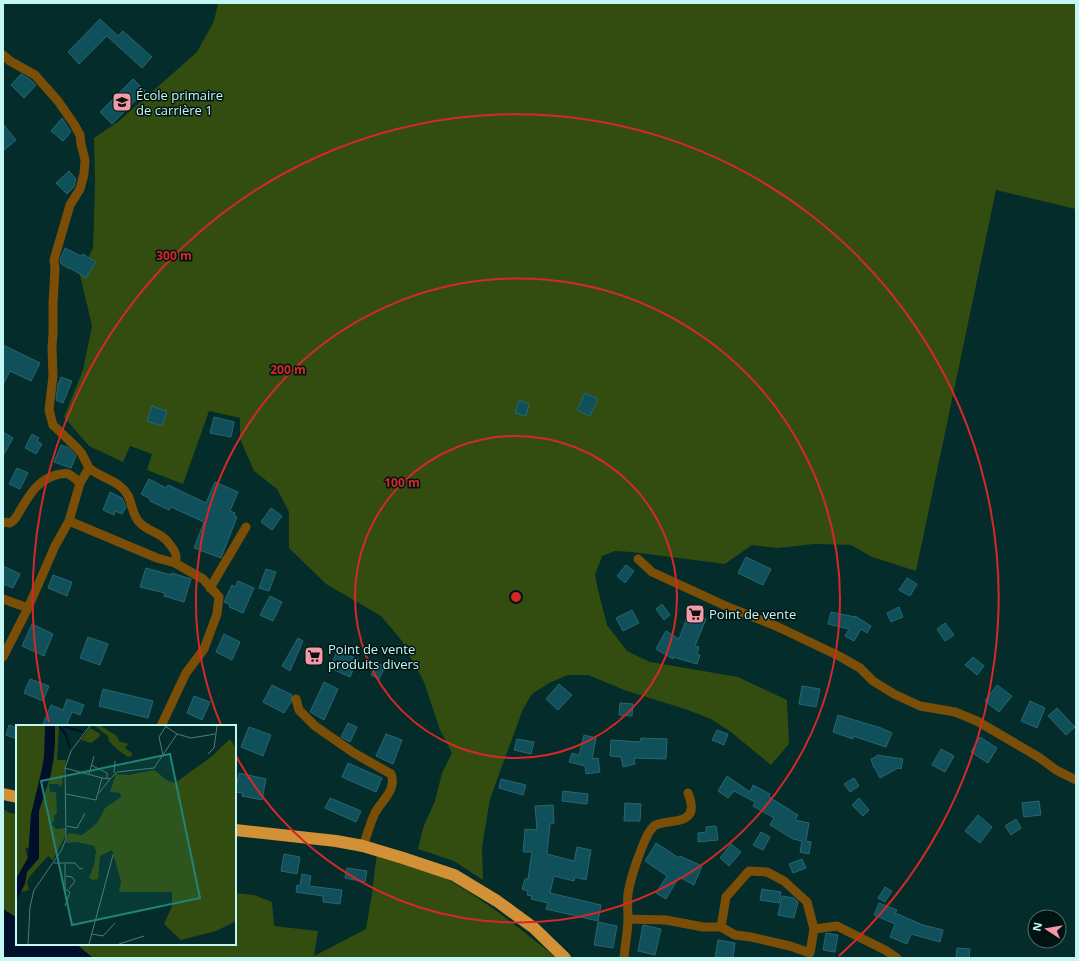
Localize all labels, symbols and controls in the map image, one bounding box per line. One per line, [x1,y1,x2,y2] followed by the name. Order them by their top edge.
[136,86,223,119] place label: École primaire de carrière 1
[111,91,133,113] school or university icon: École primaire de carrière 1
[156,247,192,264] text: 300 m
[270,361,306,378] text: 200 m
[384,474,420,491] text: 100 m
[509,590,523,604] centre of rings
[684,603,706,625] supermarket icon: Point de vente
[709,605,796,623] place label: Point de vente
[328,640,419,673] place label: Point de vente produits divers
[303,645,325,667] supermarket icon: Point de vente produits divers
[16,725,236,945] inset map
[1027,909,1067,949] north arrow
[1028,921,1045,933] text: N

